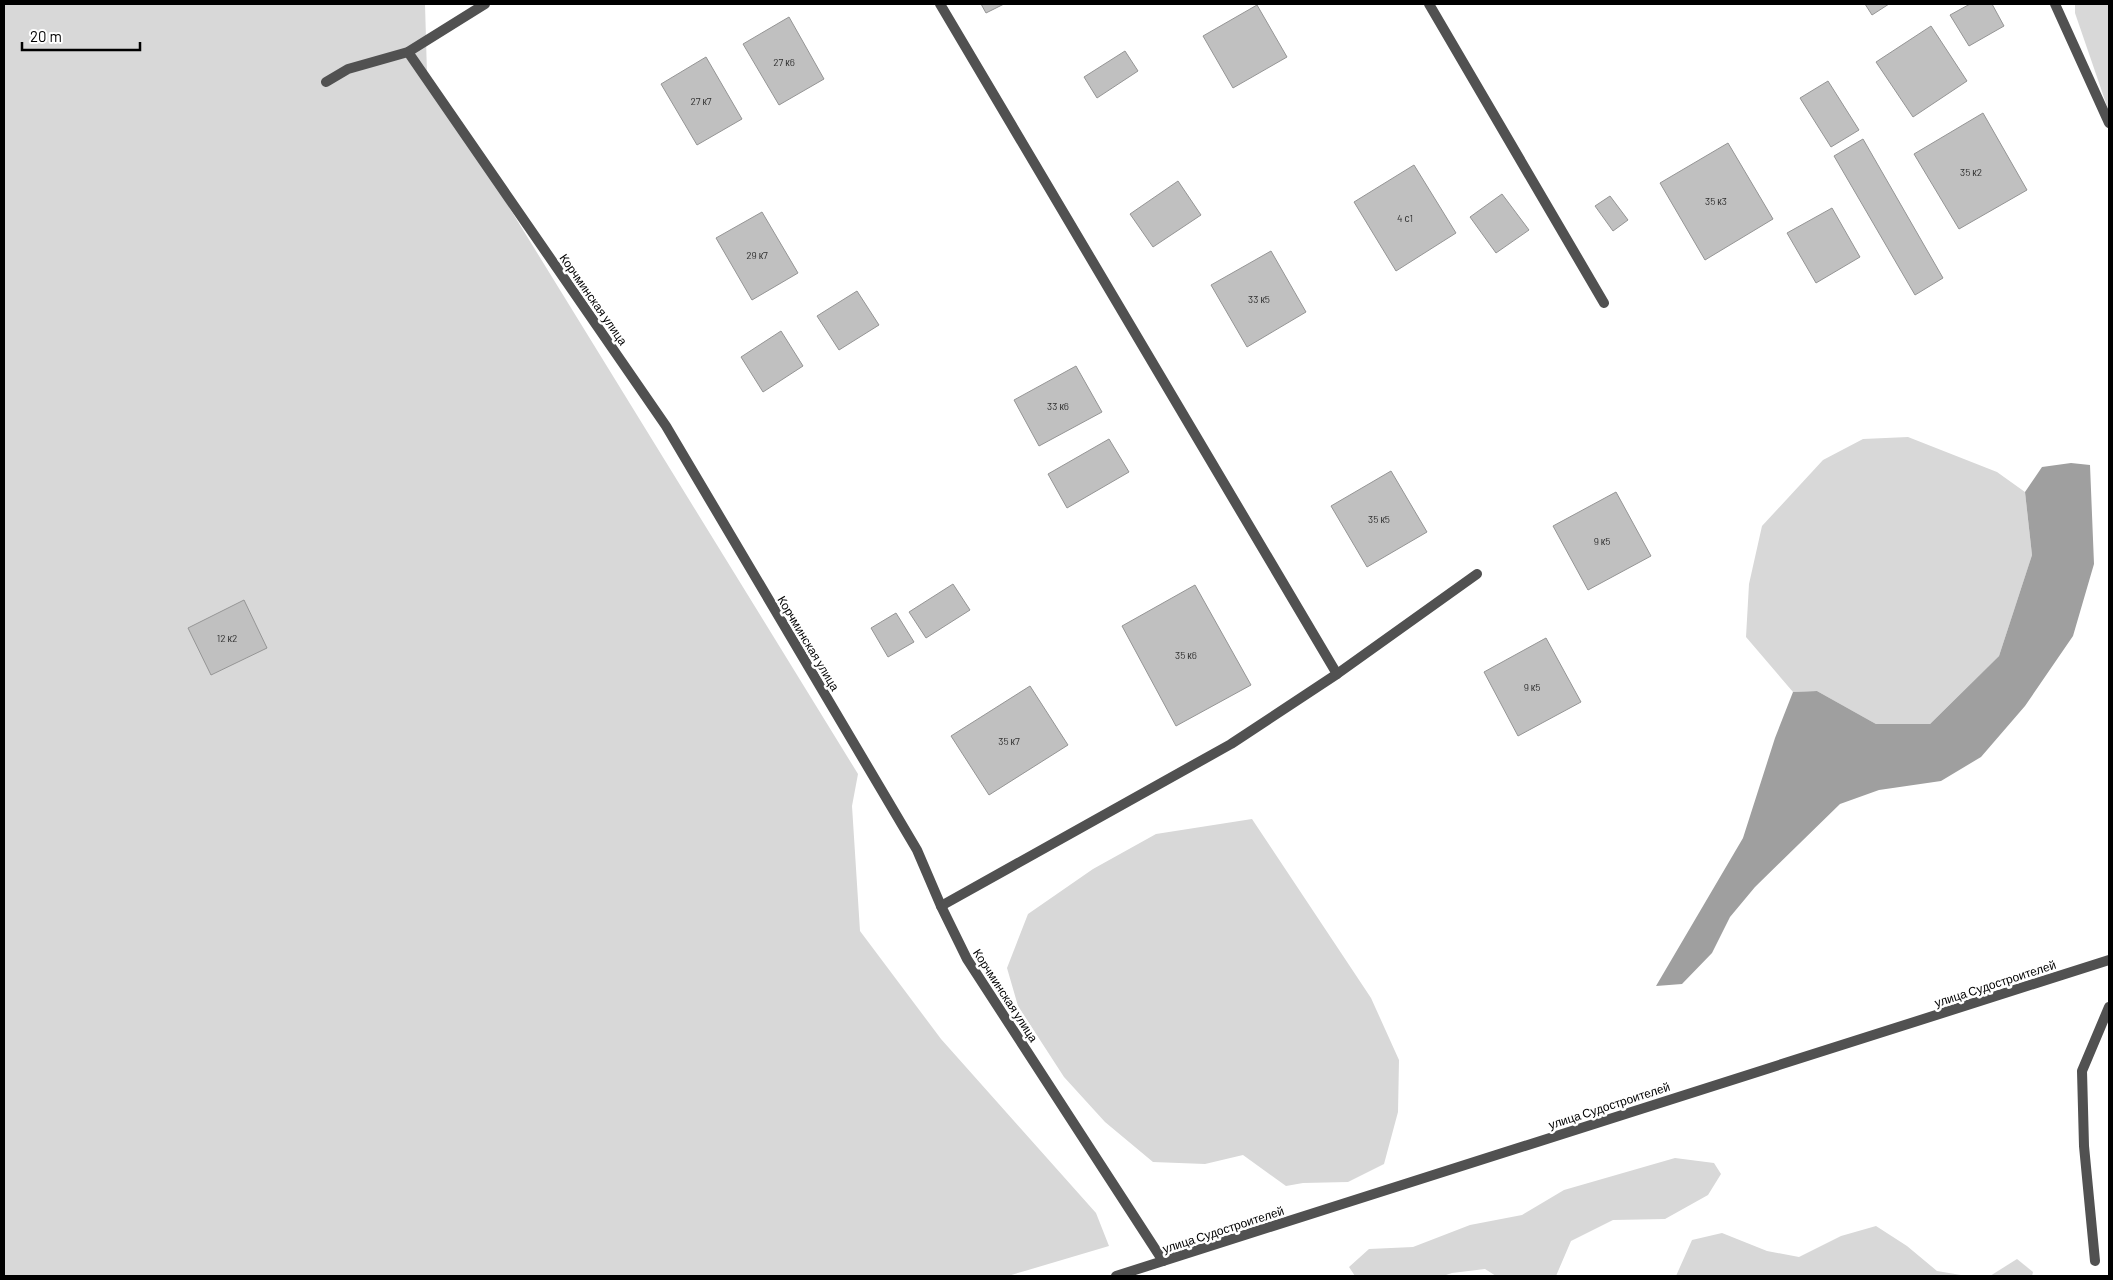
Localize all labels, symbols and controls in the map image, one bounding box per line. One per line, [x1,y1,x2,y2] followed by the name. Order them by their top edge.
[22,20,140,52] scale bar
[30,27,62,45] text: 20 m
[773,56,795,68] house number: 27 к6
[690,95,712,107] house number: 27 к7
[1960,166,1982,178] house number: 35 к2
[1705,195,1727,207] house number: 35 к3
[1397,212,1413,224] house number: 4 с1
[746,249,768,261] house number: 29 к7
[556,251,631,348] street label: Корчминская улица
[1248,293,1270,305] house number: 33 к5
[1047,400,1069,412] house number: 33 к6
[1368,513,1390,525] house number: 35 к5
[1594,535,1610,547] house number: 9 к5
[774,593,843,694] street label: Корчминская улица
[217,632,237,644] house number: 12 к2
[1175,649,1197,661] house number: 35 к6
[1524,681,1540,693] house number: 9 к5
[998,735,1020,747] house number: 35 к7
[970,946,1041,1045] street label: Корчминская улица
[1932,957,2058,1010] street label: улица Судостроителей
[1546,1079,1672,1132] street label: улица Судостроителей
[1160,1203,1286,1256] street label: улица Судостроителей

